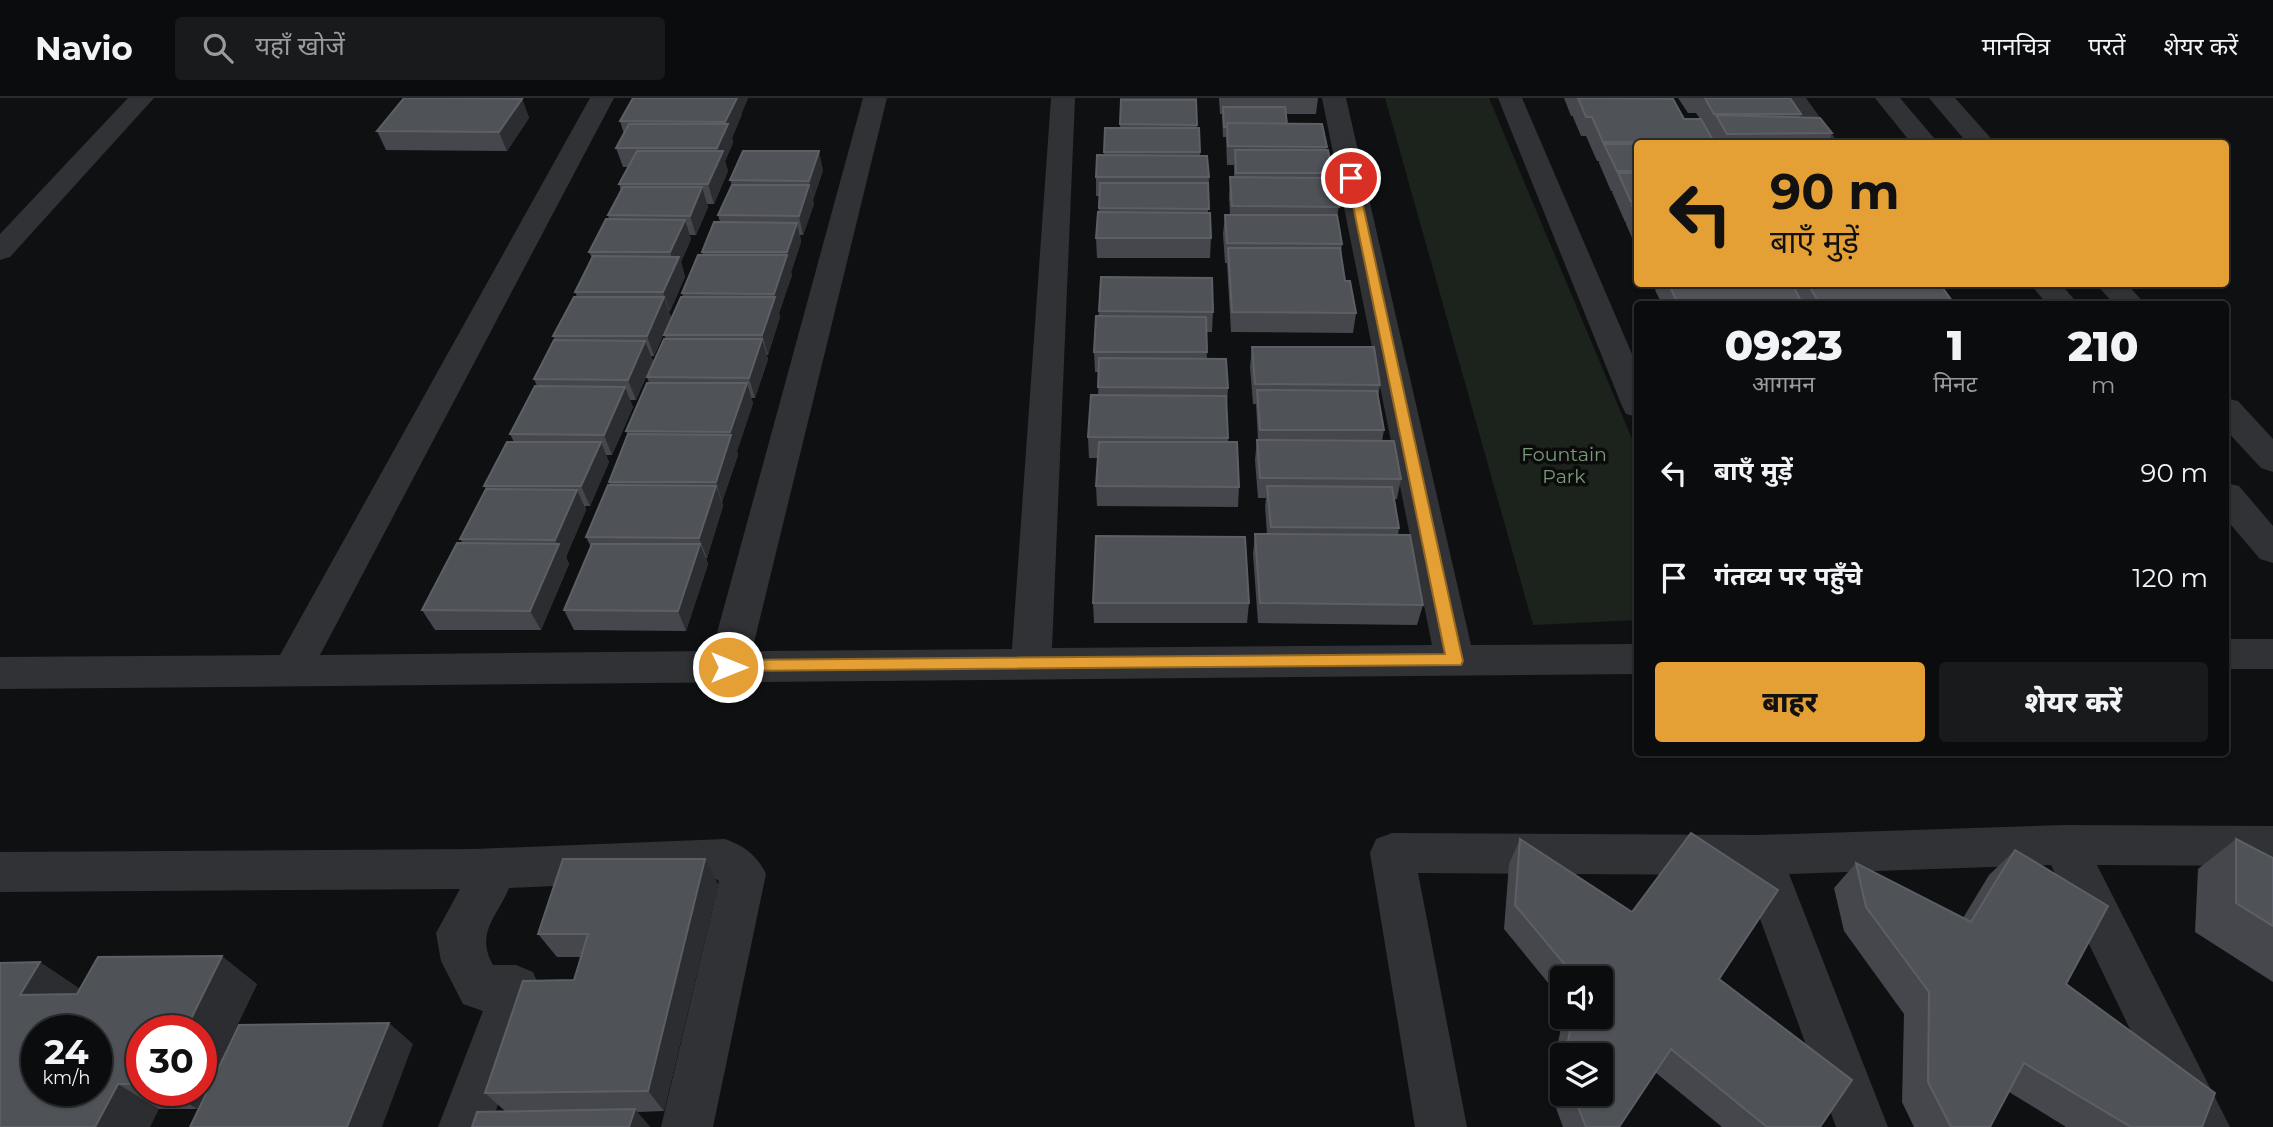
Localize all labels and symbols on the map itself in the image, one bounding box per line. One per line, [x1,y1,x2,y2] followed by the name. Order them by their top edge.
[1321,148,1381,208] pin
[1521,443,1607,488] park label: Fountain Park
[691,630,765,704] position arrow
[126,1015,217,1106] speed limit sign: 30

